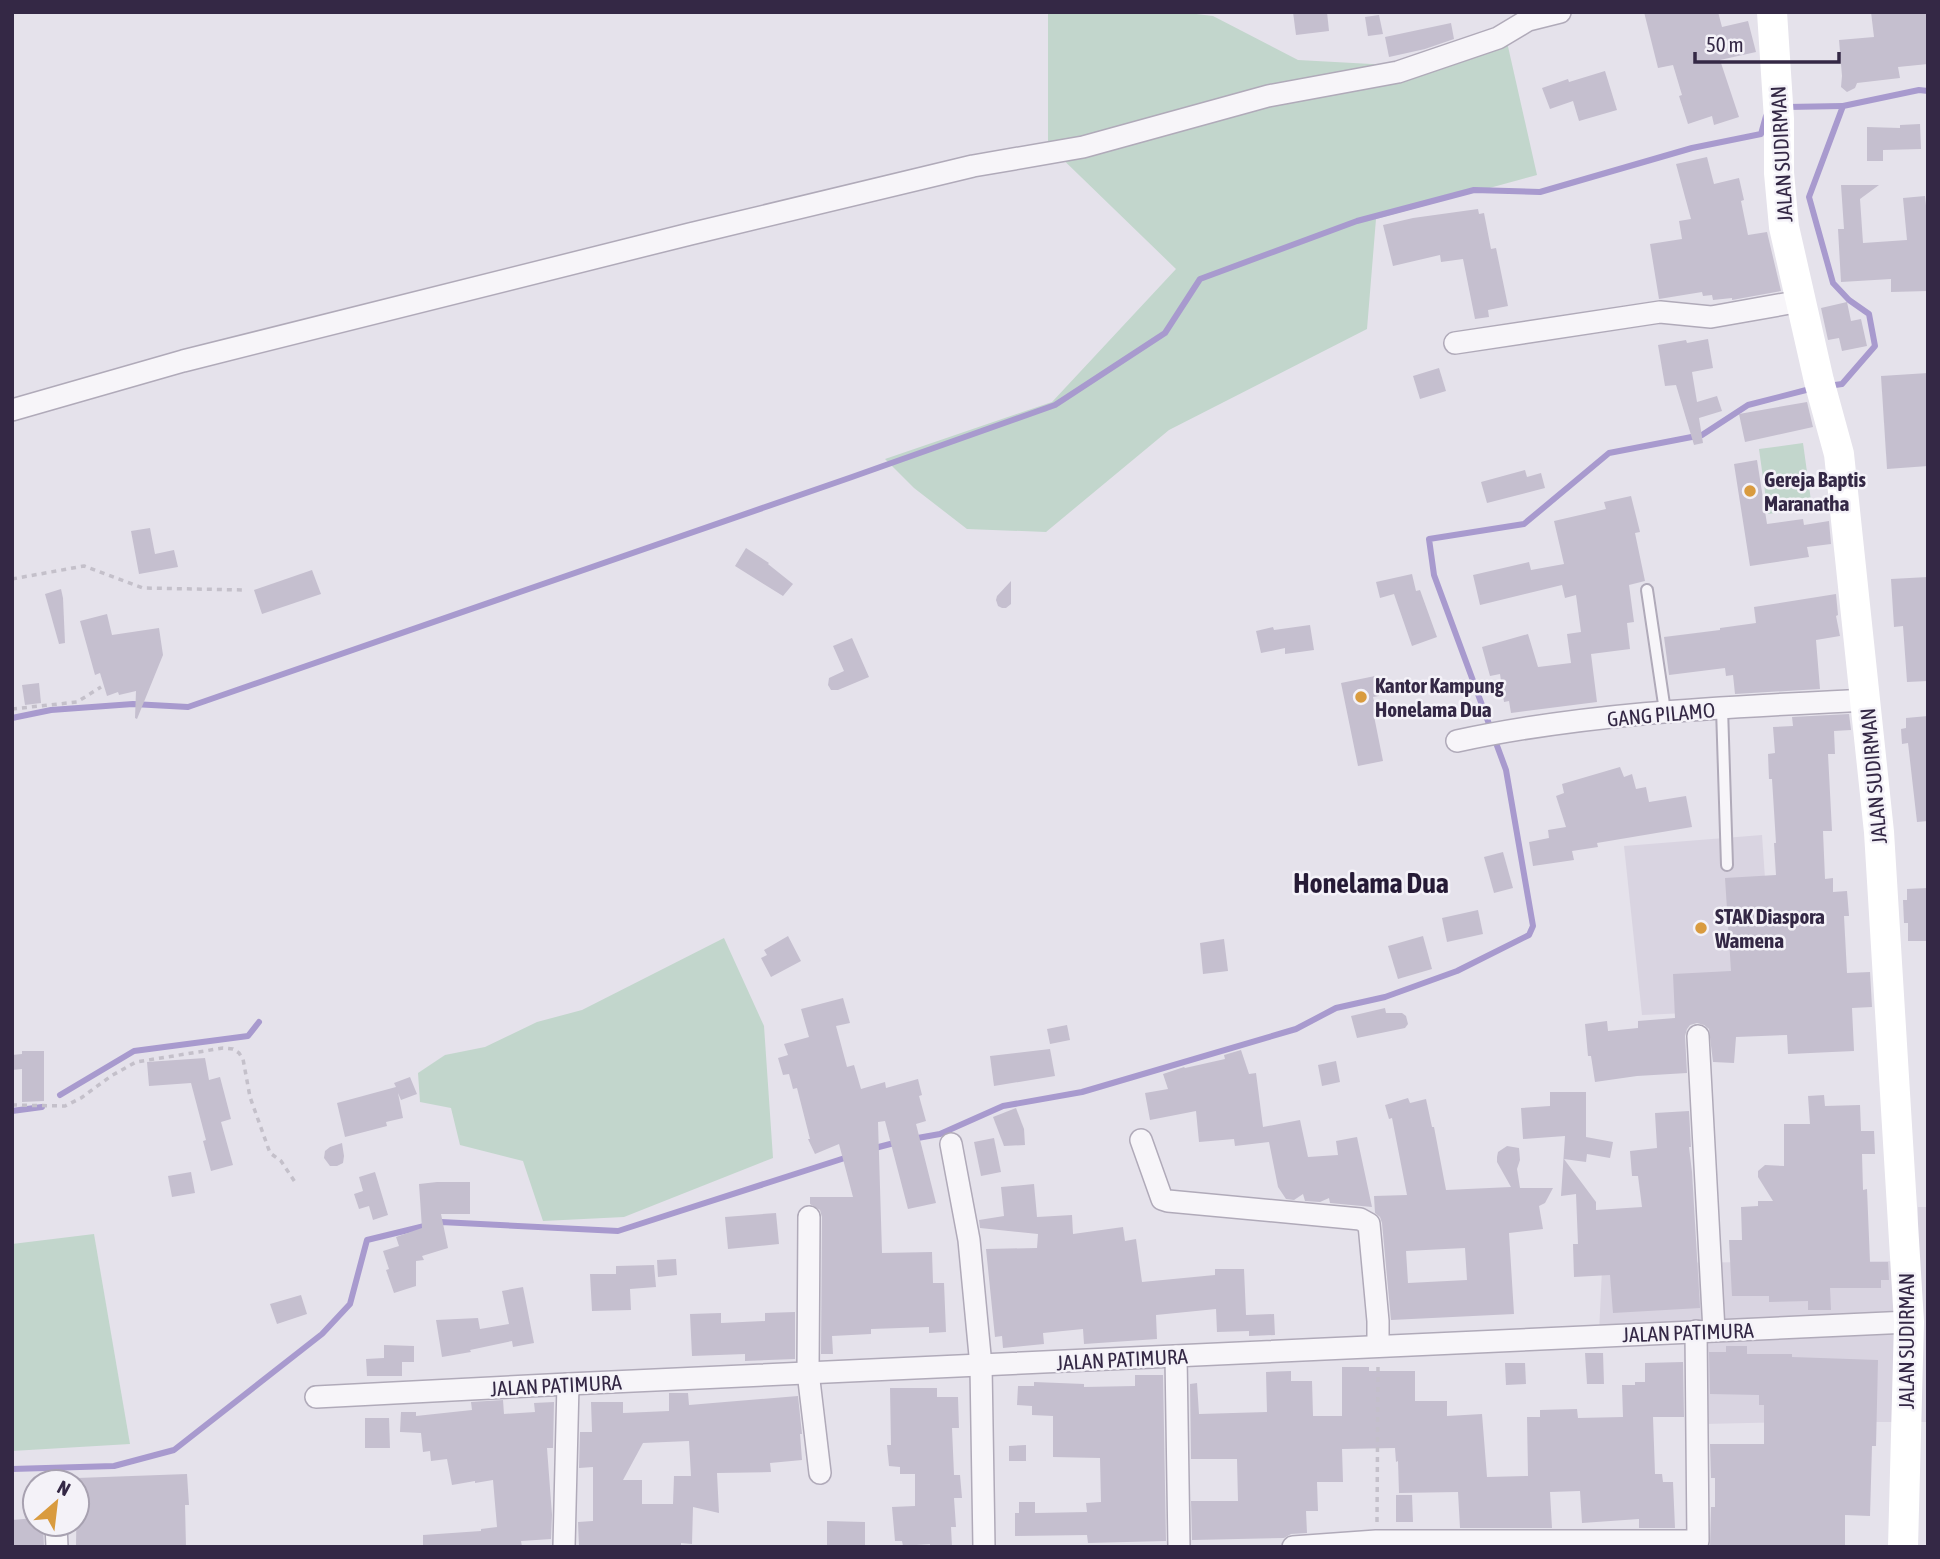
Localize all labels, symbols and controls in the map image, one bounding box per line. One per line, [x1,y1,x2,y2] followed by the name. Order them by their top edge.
[1695,21,1839,65] scale bar
[1706,32,1744,56] text: 50 m
[1765,85,1797,223] street label: JALAN SUDIRMAN
[1764,467,1866,515] place label: Gereja Baptis Maranatha
[1742,483,1758,499] marker: Gereja Baptis Maranatha
[1375,673,1505,721] place label: Kantor Kampung Honelama Dua
[1353,689,1369,705] marker: Kantor Kampung Honelama Dua
[1606,697,1716,731] street label: GANG PILAMO
[1855,707,1891,845] street label: JALAN SUDIRMAN
[1293,867,1449,899] district label: Honelama Dua
[1714,904,1825,952] place label: STAK Diaspora Wamena
[1693,920,1709,936] marker: STAK Diaspora Wamena
[1894,1273,1918,1409] street label: JALAN SUDIRMAN
[1622,1318,1755,1346] street label: JALAN PATIMURA
[1056,1344,1189,1374] street label: JALAN PATIMURA
[490,1370,623,1400] street label: JALAN PATIMURA
[21,1468,91,1538] north arrow
[54,1476,74,1500] text: N

